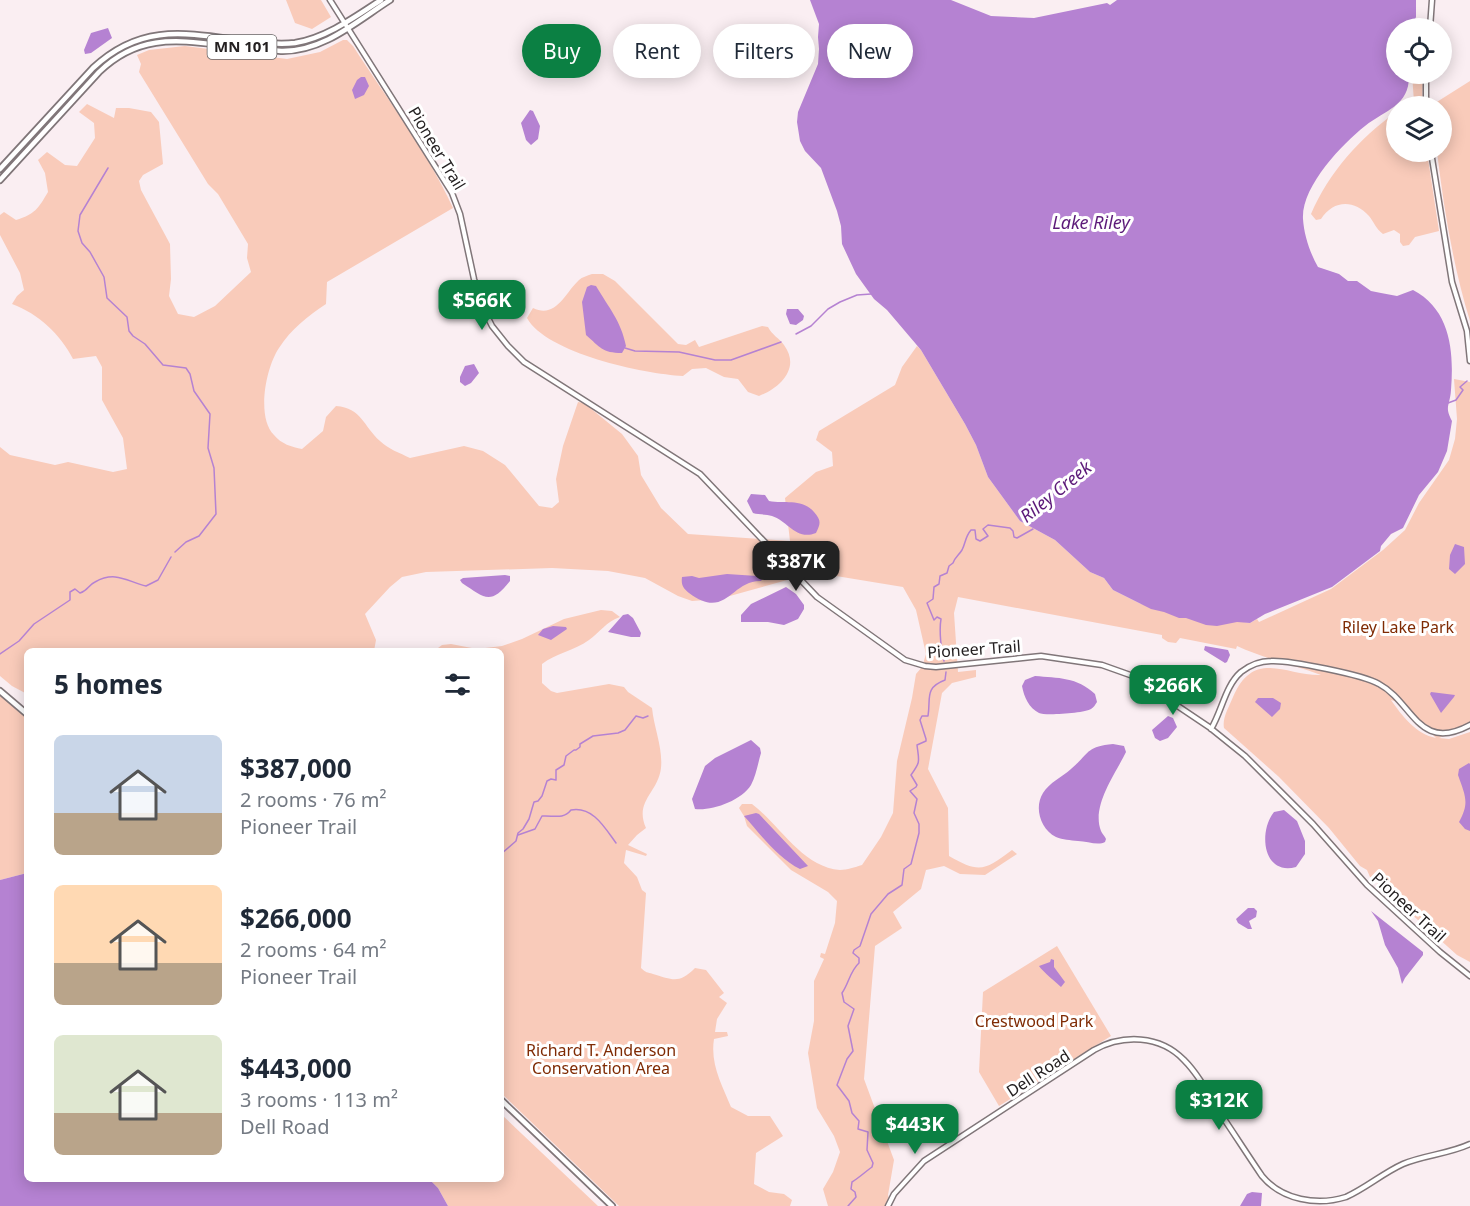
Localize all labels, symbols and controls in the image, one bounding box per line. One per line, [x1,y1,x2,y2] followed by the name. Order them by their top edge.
[1386,18,1452,162] map controls
[1386,18,1452,84] button: locate
[522,24,601,78] chip: Buy
[613,24,701,78] chip: Rent
[713,24,815,78] chip: Filters
[827,24,913,78] chip: New
[208,35,276,59] road number: MN 101
[1386,96,1452,162] button: layers
[403,102,471,194] street label: Pioneer Trail
[1052,210,1131,234] water label: Lake Riley
[440,280,524,331] pin: $566K
[452,286,512,313] text: $566K
[1015,454,1097,527] water label: Riley Creek
[754,541,838,592] pin: $387K
[766,547,826,574] text: $387K
[1342,616,1455,638] park label: Riley Lake Park
[926,635,1022,663] street label: Pioneer Trail
[1131,665,1215,716] pin: $266K
[54,666,163,702] text: 5 homes
[441,668,474,701] icon: filters
[1143,671,1203,698] text: $266K
[240,750,352,786] text: $387,000
[102,759,174,831] icon: home
[240,786,387,813] text: 2 rooms · 76 m²
[240,813,357,840] text: Pioneer Trail
[1367,867,1451,947] street label: Pioneer Trail
[240,900,352,936] text: $266,000
[102,909,174,981] icon: home
[240,936,387,963] text: 2 rooms · 64 m²
[240,963,357,990] text: Pioneer Trail
[975,1010,1094,1032] park label: Crestwood Park
[526,1039,676,1079] park label: Richard T. Anderson Conservation Area
[1002,1044,1074,1102] street label: Dell Road
[240,1050,352,1086] text: $443,000
[102,1059,174,1131] icon: home
[1177,1080,1261,1131] pin: $312K
[240,1086,398,1113] text: 3 rooms · 113 m²
[1189,1086,1249,1113] text: $312K
[873,1104,957,1155] pin: $443K
[885,1110,945,1137] text: $443K
[240,1113,329,1140] text: Dell Road

